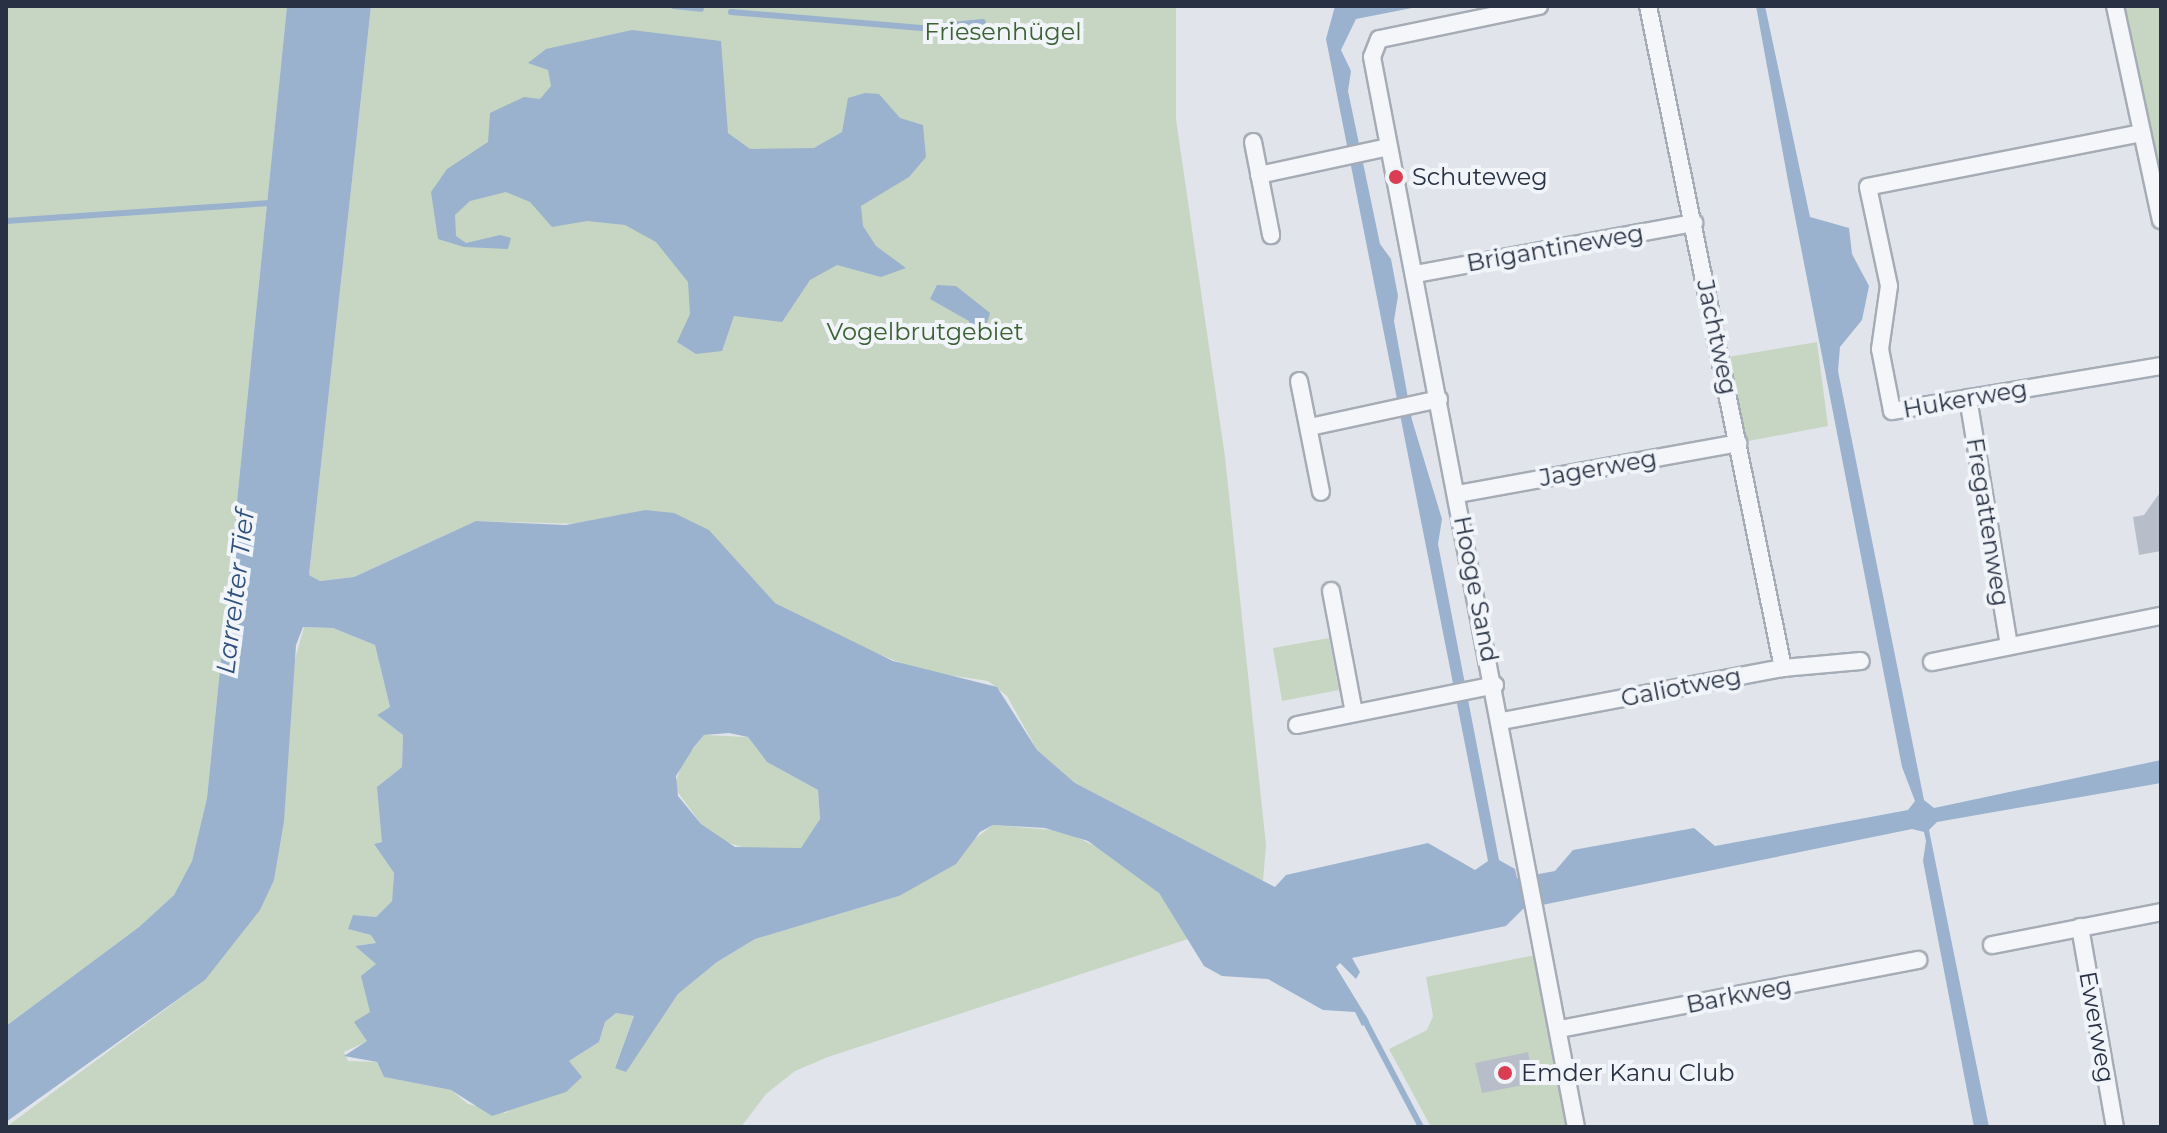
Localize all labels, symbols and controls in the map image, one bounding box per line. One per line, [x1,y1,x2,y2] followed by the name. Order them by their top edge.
[924,18,1082,46] park label: Friesenhügel
[1412,163,1548,191] place label: Schuteweg
[1387,168,1405,186] marker: Schuteweg
[1464,218,1646,278] street label: Brigantineweg
[1691,277,1743,397] street label: Jachtweg
[826,318,1024,346] park label: Vogelbrutgebiet
[1901,374,2029,424] street label: Hukerweg
[1960,436,2016,608] street label: Fregattenweg
[1537,444,1659,492] street label: Jagerweg
[210,508,262,676] water label: Larrelter Tief
[1448,513,1504,665] street label: Hooge Sand
[1618,661,1744,713] street label: Galiotweg
[2073,969,2121,1085] street label: Ewerweg
[1684,971,1794,1019] street label: Barkweg
[1521,1059,1735,1087] place label: Emder Kanu Club
[1496,1064,1514,1082] marker: Emder Kanu Club

